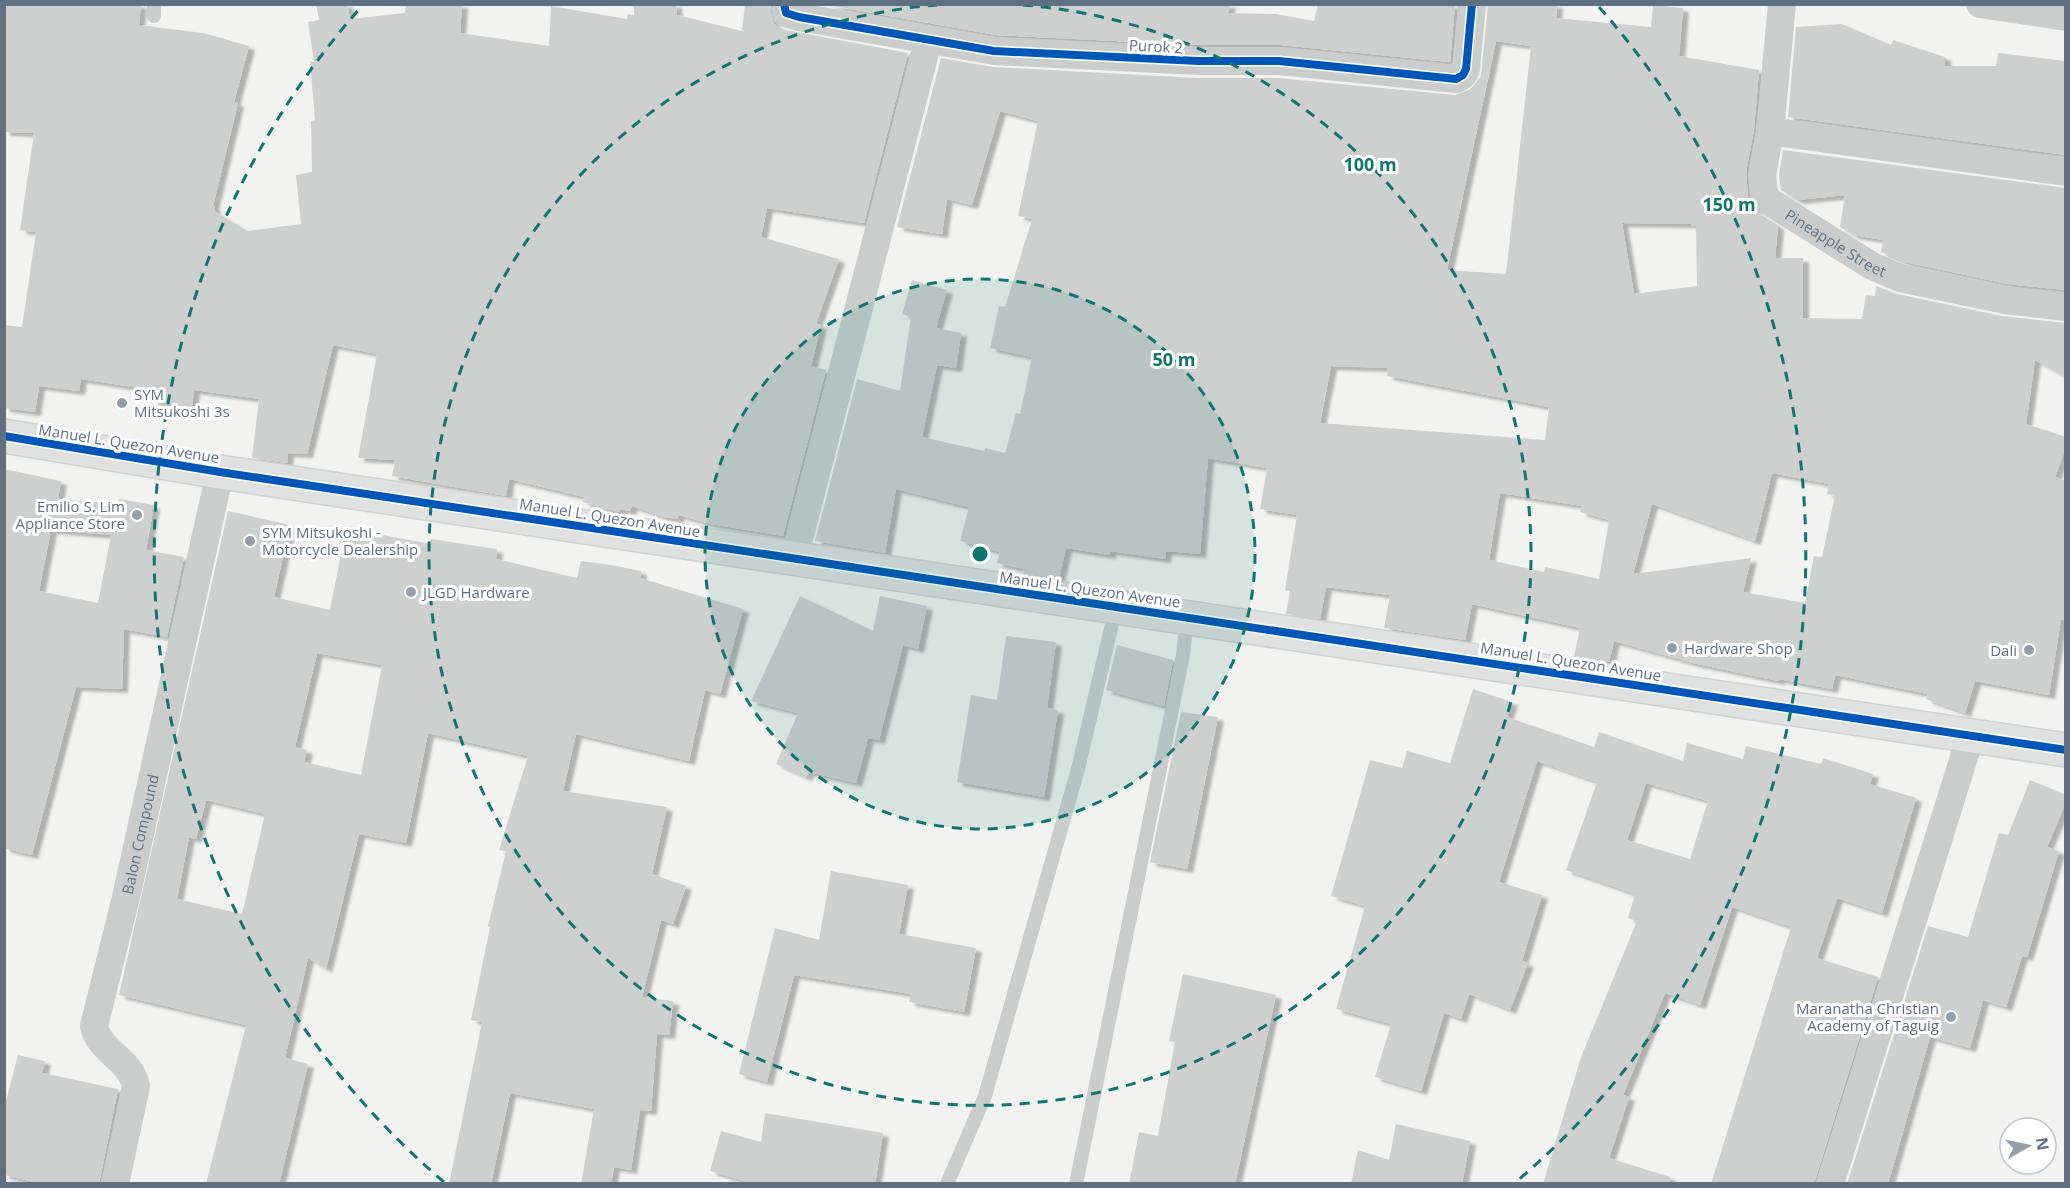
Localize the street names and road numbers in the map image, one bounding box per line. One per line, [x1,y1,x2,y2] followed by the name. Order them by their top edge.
[1129,35,1183,57] street label: Purok 2
[1782,204,1890,281] street label: Pineapple Street
[37,419,221,467] street label: Manuel L. Quezon Avenue
[518,493,702,541] street label: Manuel L. Quezon Avenue
[998,566,1182,612] street label: Manuel L. Quezon Avenue
[1479,637,1663,685] street label: Manuel L. Quezon Avenue
[117,772,163,896] street label: Balon Compound

